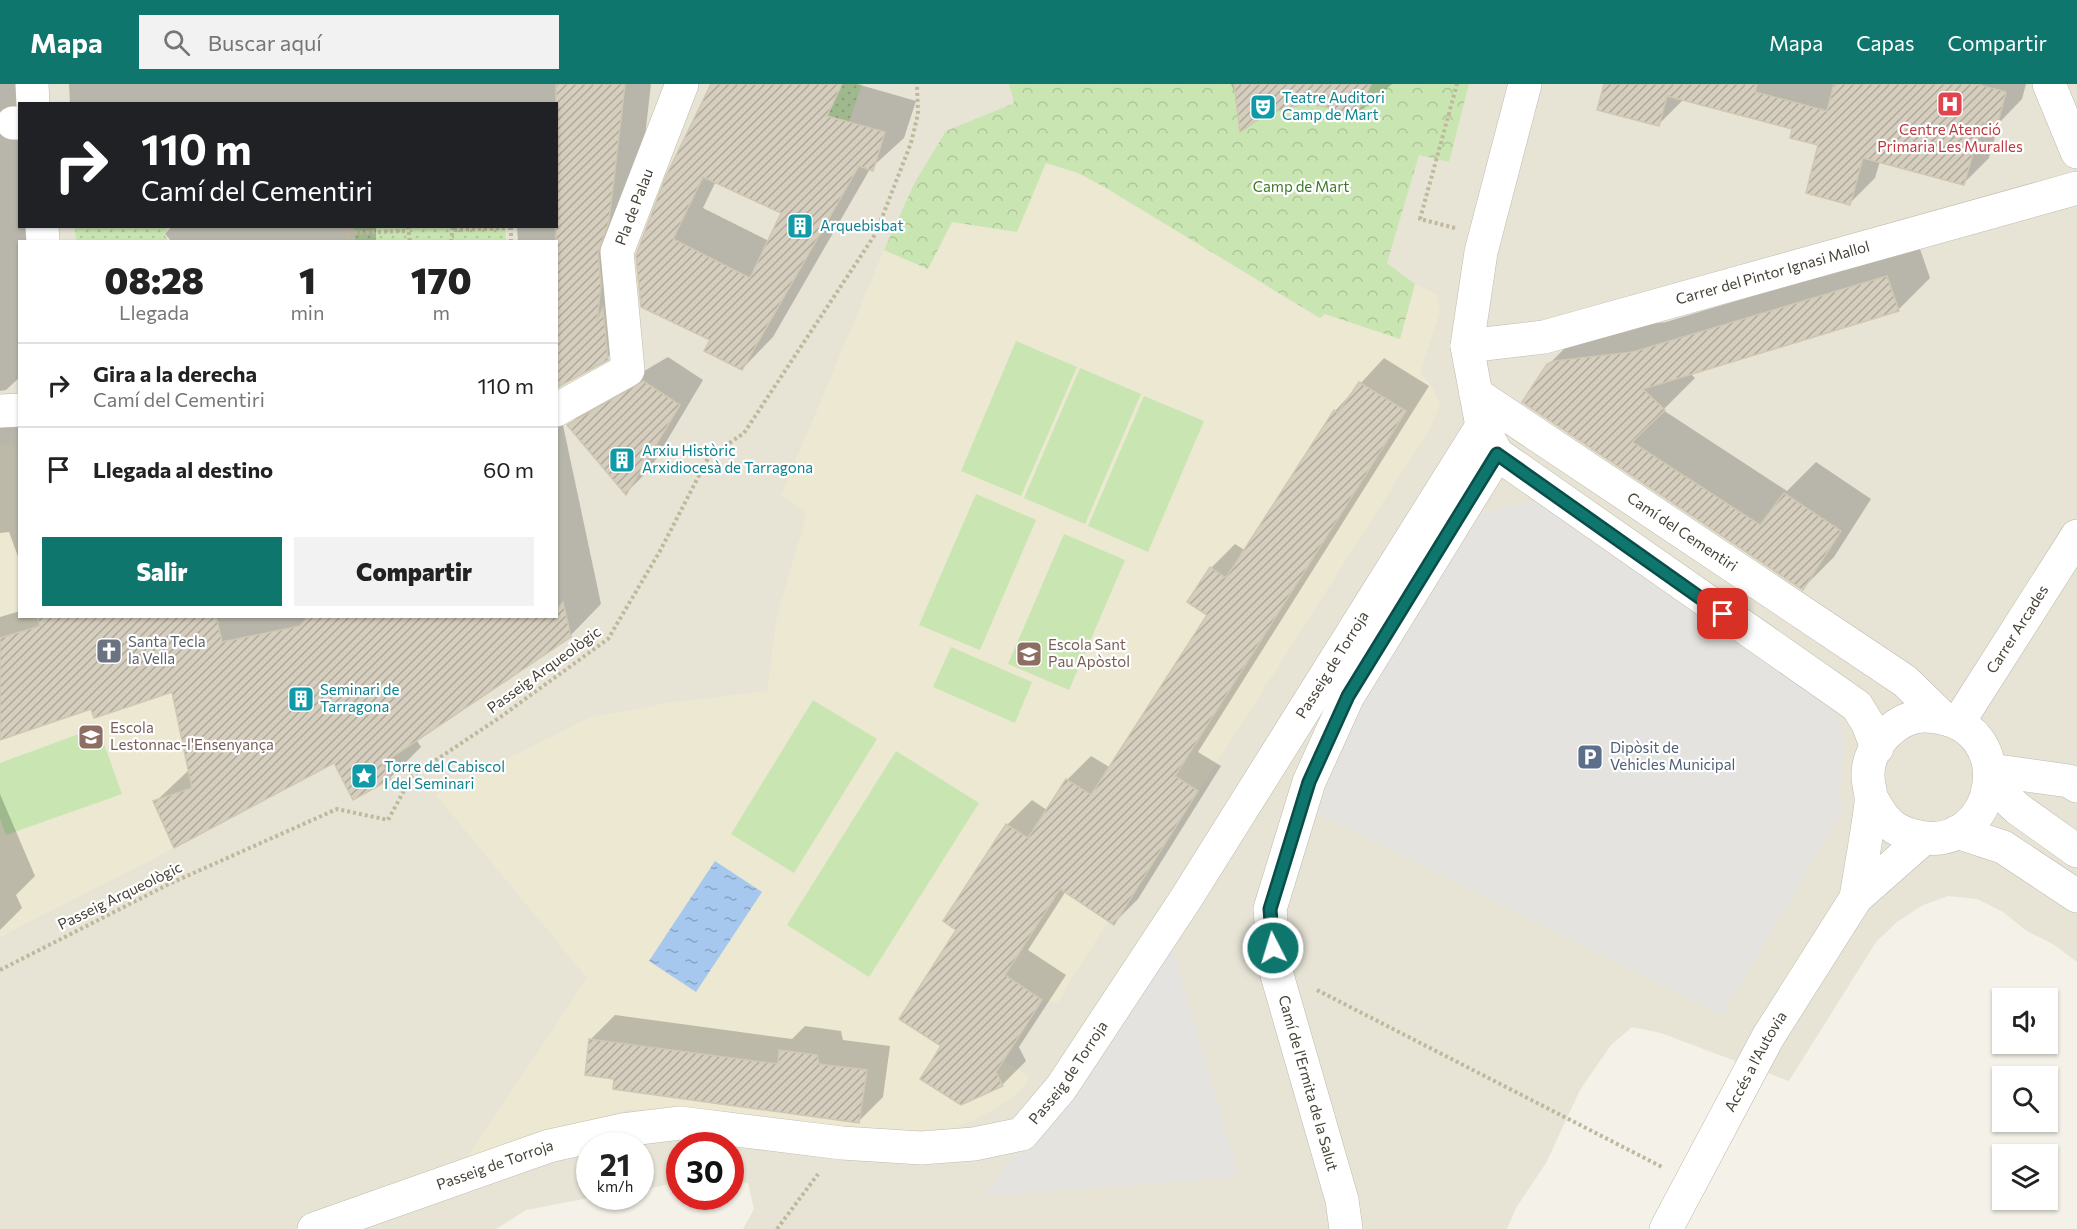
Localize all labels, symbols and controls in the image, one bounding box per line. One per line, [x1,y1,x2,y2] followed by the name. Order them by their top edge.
[139,15,559,69] search box
[30,25,103,59] text: Mapa
[160,26,193,59] icon: search
[208,29,322,56] text: Buscar aquí
[1769,30,1823,55] text: Mapa
[1856,30,1915,55] text: Capas
[1948,30,2047,55] text: Compartir
[1282,88,1385,123] place label: Teatre Auditori Camp de Mart
[1935,89,1965,119] hospital icon: Centre Atenció Primaria Les Muralles
[1248,92,1278,122] theatre icon: Teatre Auditori Camp de Mart
[1877,120,2023,155] place label: Centre Atenció Primaria Les Muralles
[141,122,252,174] text: 110 m
[42,126,120,204] icon: right
[610,166,656,248] street label: Pla de Palau
[141,174,373,207] text: Camí del Cementiri
[1253,177,1349,195] park label: Camp de Mart
[785,211,815,241] building icon: Arquebisbat
[820,216,904,234] place label: Arquebisbat
[1673,236,1871,308] street label: Carrer del Pintor Ignasi Mallol
[104,257,204,301] text: 08:28
[299,257,316,301] text: 1
[411,257,472,301] text: 170
[119,300,189,324] text: Llegada
[290,300,324,324] text: min
[432,300,450,324] text: m
[93,360,257,387] text: Gira a la derecha
[42,369,75,402] icon: right
[477,372,534,399] text: 110 m
[93,387,265,411] text: Camí del Cementiri
[642,441,813,476] place label: Arxiu Històric Arxidiocesà de Tarragona
[607,445,637,475] building icon: Arxiu Històric Arxidiocesà de Tarragona
[42,453,75,486] icon: arrive
[93,456,273,483] text: Llegada al destino
[483,456,534,483] text: 60 m
[1624,488,1741,574] street label: Camí del Cementiri
[42,537,282,606] button: Salir
[294,537,534,606] button: Compartir
[1982,581,2052,676] street label: Carrer Arcades
[1697,588,1748,639] pin
[1706,597,1739,630] icon: arrive
[1291,607,1372,721] street label: Passeig de Torroja
[483,622,604,716] street label: Passeig Arqueològic
[128,632,206,667] place label: Santa Tecla la Vella
[1048,635,1130,670] place label: Escola Sant Pau Apòstol
[94,636,124,666] church icon: Santa Tecla la Vella
[1014,639,1044,669] school or university icon: Escola Sant Pau Apòstol
[320,680,399,715] place label: Seminari de Tarragona
[286,684,316,714] building icon: Seminari de Tarragona
[110,718,274,753] place label: Escola Lestonnac-l'Ensenyança
[76,722,106,752] school or university icon: Escola Lestonnac-l'Ensenyança
[1610,738,1735,773] place label: Dipòsit de Vehicles Municipal
[1575,742,1605,772] parking icon: Dipòsit de Vehicles Municipal
[384,757,505,792] place label: Torre del Cabiscol I del Seminari
[349,761,379,791] place icon: Torre del Cabiscol I del Seminari
[55,857,185,933] street label: Passeig Arqueològic
[1241,916,1305,980] position arrow
[1992,988,2058,1210] map controls
[1992,988,2058,1054] button: sound
[1275,993,1343,1173] street label: Camí de l'Ermita de la Salut
[1720,1007,1790,1114] street label: Accés a l'Autovia
[1024,1017,1111,1127] street label: Passeig de Torroja
[1992,1066,2058,1132] button: search
[666,1132,744,1210] speed limit sign: 30
[434,1135,555,1193] street label: Passeig de Torroja
[1992,1144,2058,1210] button: layers
[600,1145,630,1182] text: 21
[597,1177,633,1195] text: km/h

